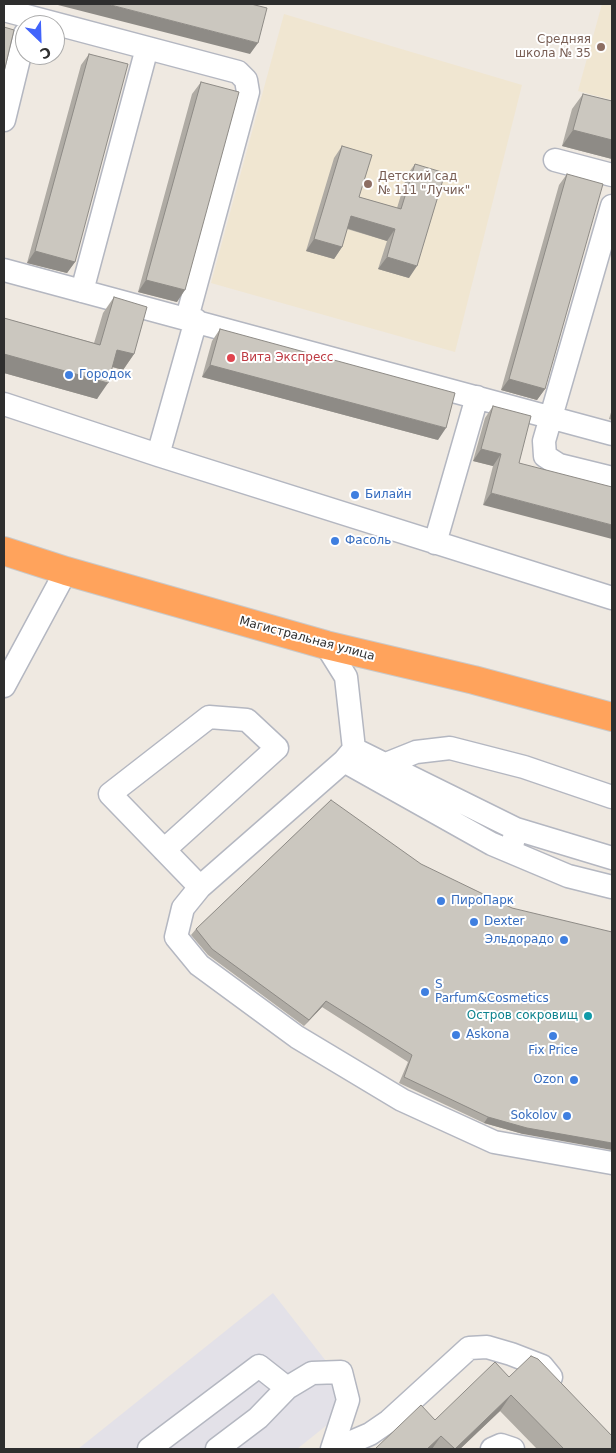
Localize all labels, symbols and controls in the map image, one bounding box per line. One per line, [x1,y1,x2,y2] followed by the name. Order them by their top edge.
[15,15,65,65] north arrow
[515,33,591,61] place label: Средняя школа № 35
[595,41,607,53] marker: Средняя школа № 35
[38,43,54,62] text: С
[378,170,470,198] place label: Детский сад № 111 "Лучик"
[362,178,374,190] marker: Детский сад № 111 "Лучик"
[241,351,333,365] place label: Вита Экспресс
[225,352,237,364] marker: Вита Экспресс
[79,368,132,382] place label: Городок
[63,369,75,381] marker: Городок
[365,488,412,502] place label: Билайн
[349,489,361,501] marker: Билайн
[345,534,391,548] place label: Фасоль
[329,535,341,547] marker: Фасоль
[238,614,376,664] street label: Магистральная улица
[451,894,514,908] place label: ПироПарк
[435,895,447,907] marker: ПироПарк
[484,915,525,929] place label: Dexter
[468,916,480,928] marker: Dexter
[485,933,554,947] place label: Эльдорадо
[558,934,570,946] marker: Эльдорадо
[435,978,549,1006] place label: S Parfum&Cosmetics
[419,986,431,998] marker: S Parfum&Cosmetics
[467,1009,578,1023] place label: Остров сокровищ
[582,1010,594,1022] marker: Остров сокровищ
[466,1028,509,1042] place label: Askona
[450,1029,462,1041] marker: Askona
[547,1030,559,1042] marker: Fix Price
[528,1044,578,1058] place label: Fix Price
[533,1073,564,1087] place label: Ozon
[568,1074,580,1086] marker: Ozon
[510,1109,557,1123] place label: Sokolov
[561,1110,573,1122] marker: Sokolov

